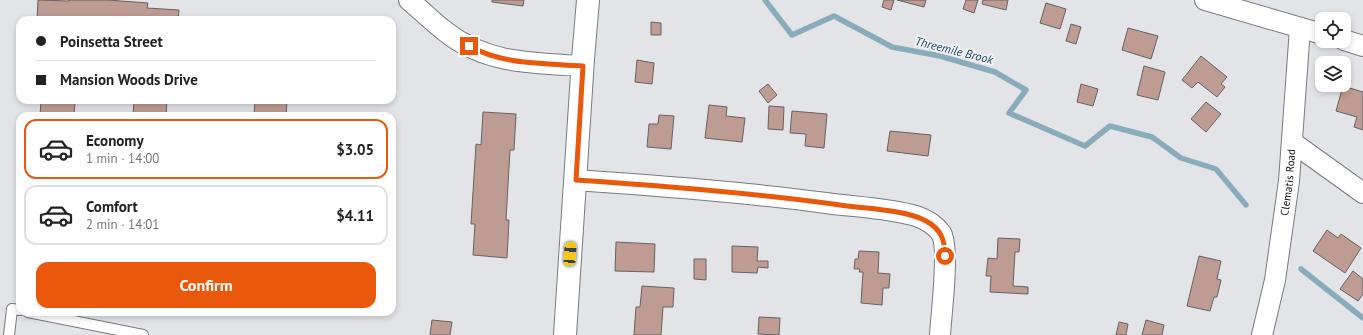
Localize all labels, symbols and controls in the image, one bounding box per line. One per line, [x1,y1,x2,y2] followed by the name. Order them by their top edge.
[1315,12,1351,92] map controls
[1315,12,1351,48] button: locate
[60,32,163,51] text: Poinsetta Street
[913,33,995,67] water label: Threemile Brook
[460,37,478,55] route end
[1315,56,1351,92] button: layers
[60,70,198,89] text: Mansion Woods Drive
[38,131,74,167] icon: car
[86,131,144,150] text: Economy
[336,140,374,159] text: $3.05
[1277,148,1298,217] street label: Clematis Road
[86,150,159,167] text: 1 min · 14:00
[38,197,74,233] icon: car
[86,197,138,216] text: Comfort
[336,206,374,225] text: $4.11
[86,216,159,233] text: 2 min · 14:01
[563,242,577,266] car
[936,247,954,265] route start
[36,262,376,308] button: Confirm

